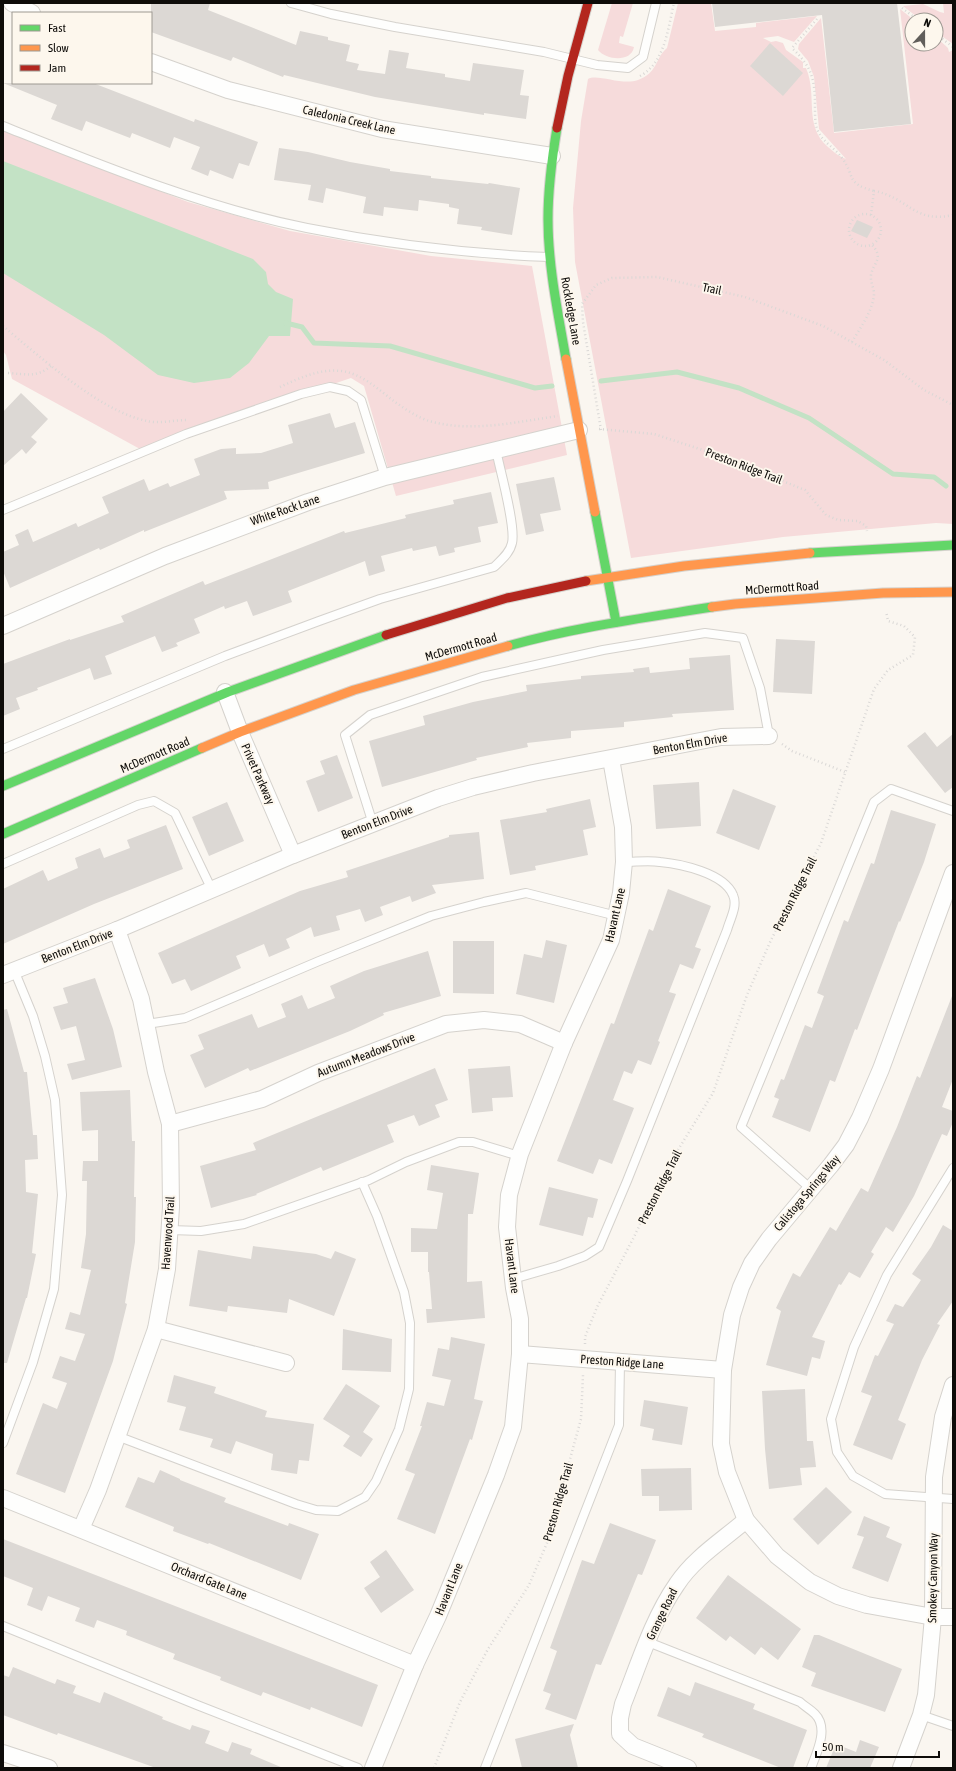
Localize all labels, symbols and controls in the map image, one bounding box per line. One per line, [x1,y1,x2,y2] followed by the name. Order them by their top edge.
[12,12,152,84] legend
[904,12,944,52] north arrow
[922,16,933,29] text: N
[48,21,66,35] text: Fast
[48,41,69,55] text: Slow
[48,61,66,75] text: Jam
[301,103,397,137] street label: Caledonia Creek Lane
[558,276,584,346] street label: Rockledge Lane
[701,280,724,298] street label: Trail
[704,445,785,487] street label: Preston Ridge Trail
[249,492,321,528] street label: White Rock Lane
[745,578,819,598] street label: McDermott Road
[424,630,498,664] street label: McDermott Road
[652,731,728,757] street label: Benton Elm Drive
[118,734,192,776] street label: McDermott Road
[238,741,278,807] street label: Privet Parkway
[339,802,415,842] street label: Benton Elm Drive
[770,854,820,933] street label: Preston Ridge Trail
[602,886,628,944] street label: Havant Lane
[39,926,115,966] street label: Benton Elm Drive
[315,1030,417,1080] street label: Autumn Meadows Drive
[635,1147,685,1226] street label: Preston Ridge Trail
[771,1152,843,1234] street label: Calistoga Springs Way
[158,1195,178,1270] street label: Havenwood Trail
[502,1238,522,1294] street label: Havant Lane
[580,1352,664,1372] street label: Preston Ridge Lane
[540,1460,576,1543] street label: Preston Ridge Trail
[925,1533,941,1623] street label: Smokey Canyon Way
[169,1559,249,1603] street label: Orchard Gate Lane
[432,1561,466,1617] street label: Havant Lane
[643,1586,681,1642] street label: Grange Road
[816,1733,939,1759] scale bar
[822,1740,844,1754] text: 50 m

